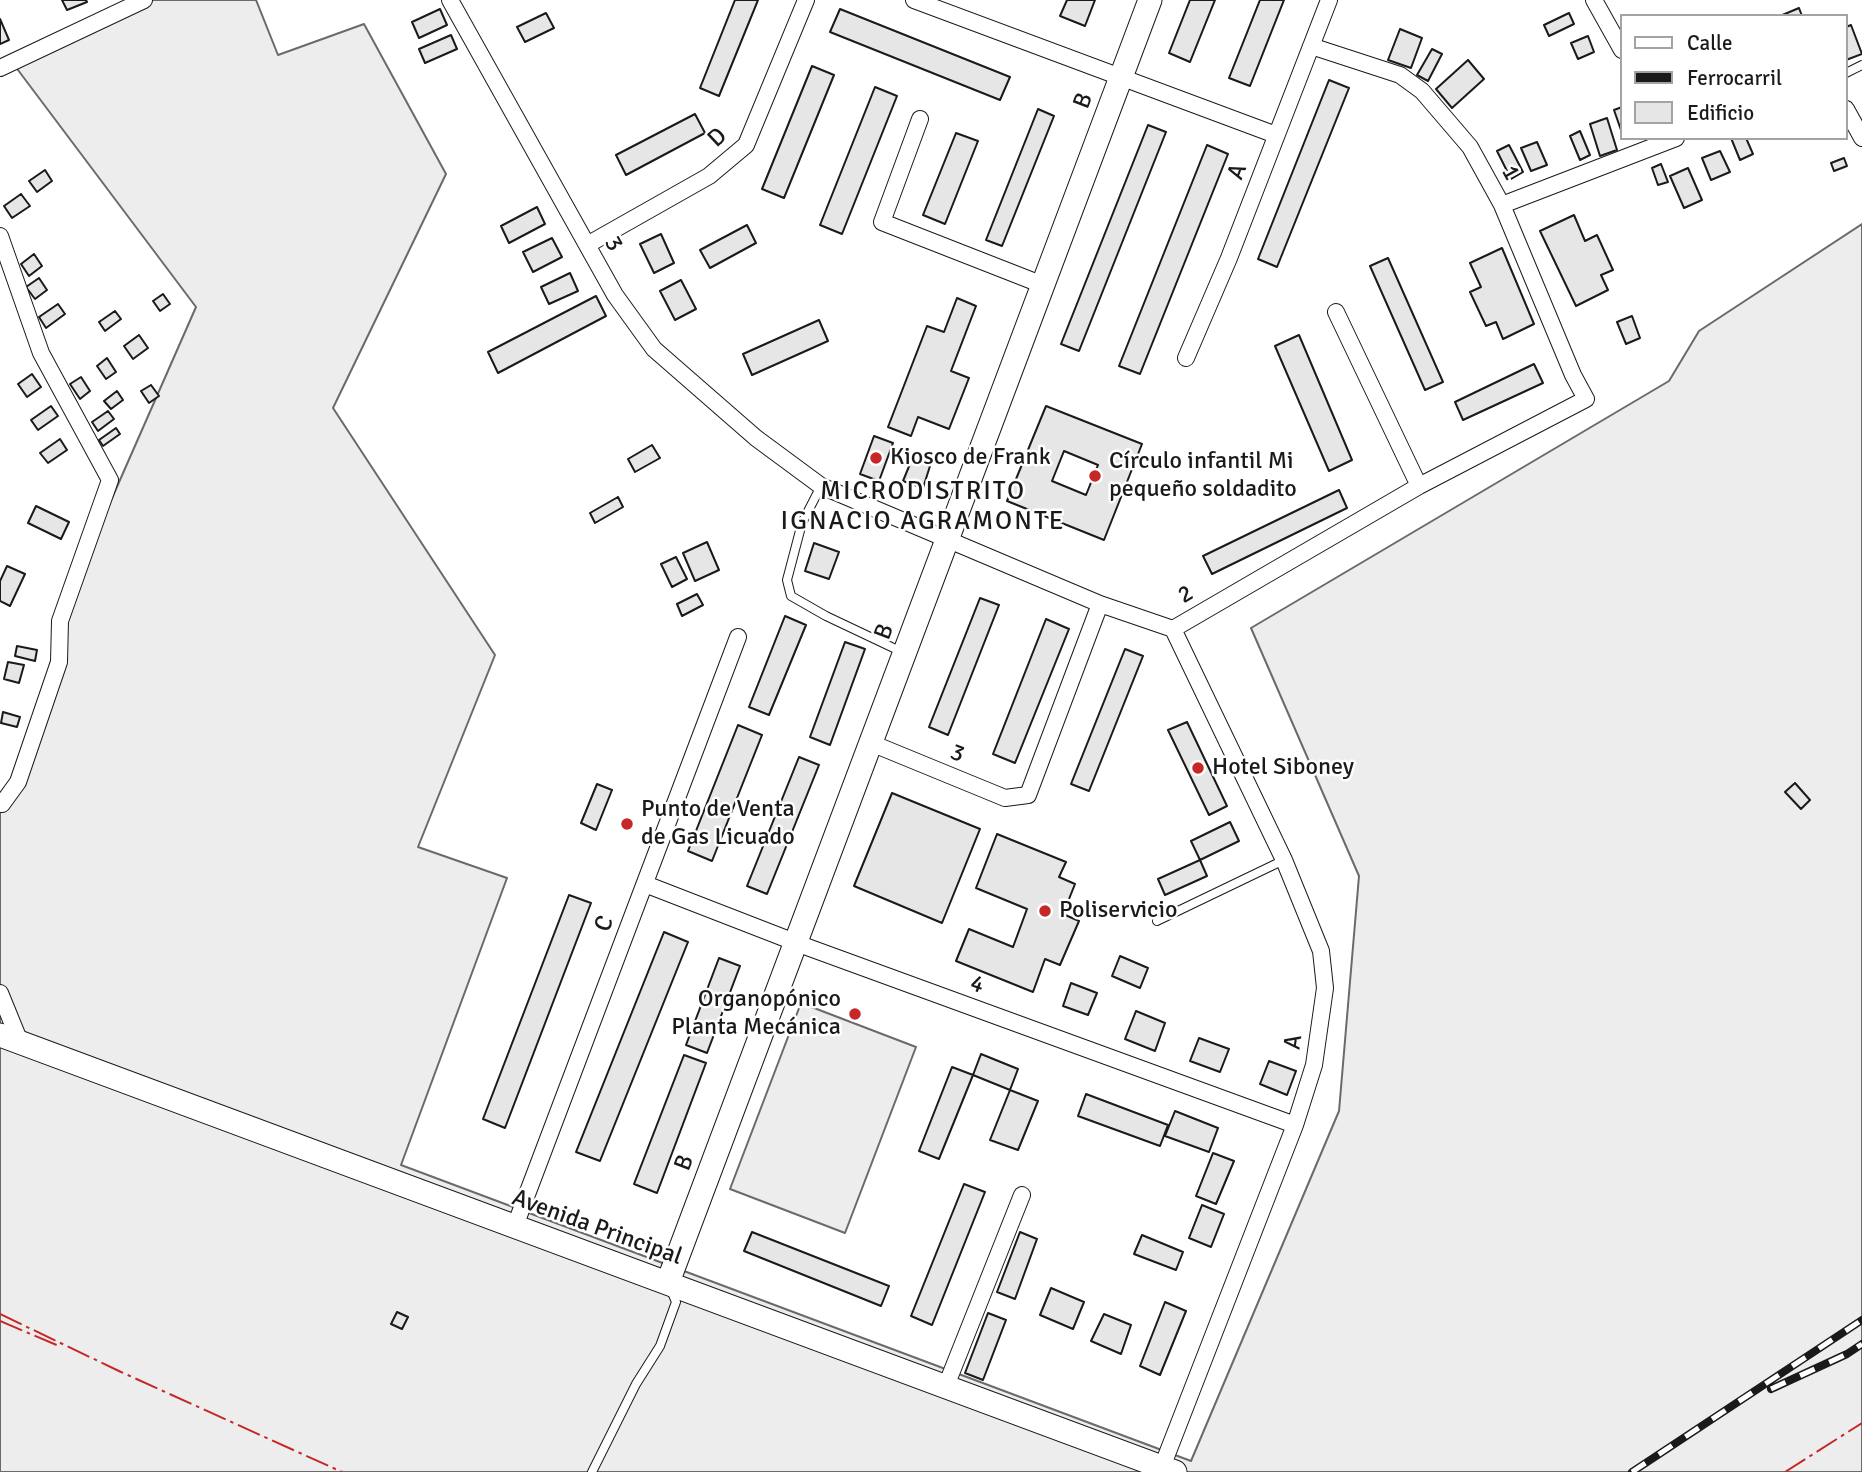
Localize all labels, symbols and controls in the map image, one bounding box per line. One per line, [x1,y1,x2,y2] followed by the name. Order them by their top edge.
[1620,14,1848,140] legend
[1687,30,1733,56] text: Calle
[1687,65,1782,91] text: Ferrocarril
[1068,89,1100,113] street label: B
[1687,100,1754,126] text: Edificio
[702,122,734,154] street label: D
[1222,160,1254,184] street label: A
[1494,160,1526,186] street label: 1
[597,231,629,257] street label: 3
[890,444,1051,472] place label: Kiosco de Frank
[1109,448,1297,504] place label: Círculo infantil Mi pequeño soldadito
[868,450,884,466] marker: Kiosco de Frank
[1087,468,1103,484] marker: Círculo infantil Mi pequeño soldadito
[783,476,1063,538] district label: MICRODISTRITO IGNACIO AGRAMONTE
[1173,579,1199,611] street label: 2
[869,620,901,644] street label: B
[946,738,968,770] street label: 3
[1212,754,1354,782] place label: Hotel Siboney
[1190,760,1206,776] marker: Hotel Siboney
[641,796,795,852] place label: Punto de Venta de Gas Licuado
[619,816,635,832] marker: Punto de Venta de Gas Licuado
[1059,897,1178,925] place label: Poliservicio
[1037,903,1053,919] marker: Poliservicio
[589,912,621,936] street label: C
[966,969,988,1001] street label: 4
[671,986,841,1042] place label: Organopónico Planta Mecánica
[847,1006,863,1022] marker: Organopónico Planta Mecánica
[1279,1033,1309,1051] street label: A
[669,1151,701,1175] street label: B
[508,1184,686,1272] street label: Avenida Principal

